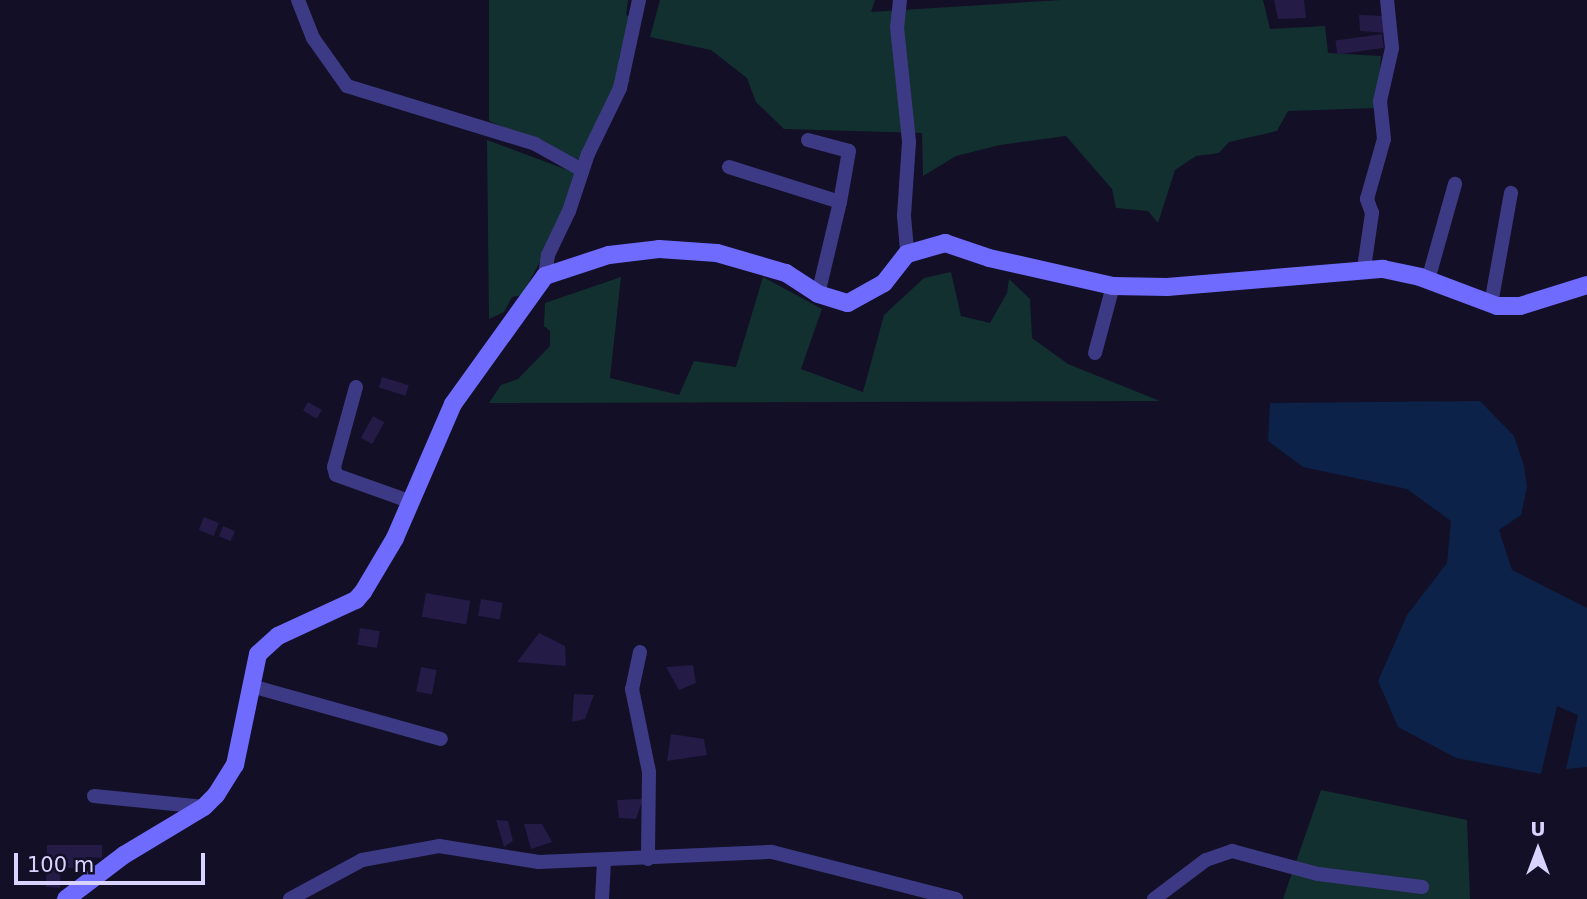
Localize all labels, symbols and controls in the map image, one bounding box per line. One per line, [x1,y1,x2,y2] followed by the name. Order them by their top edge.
[1503,815,1573,885] north arrow
[1530,818,1546,840] text: U
[18,839,208,883] scale bar
[27,853,94,877] text: 100 m

